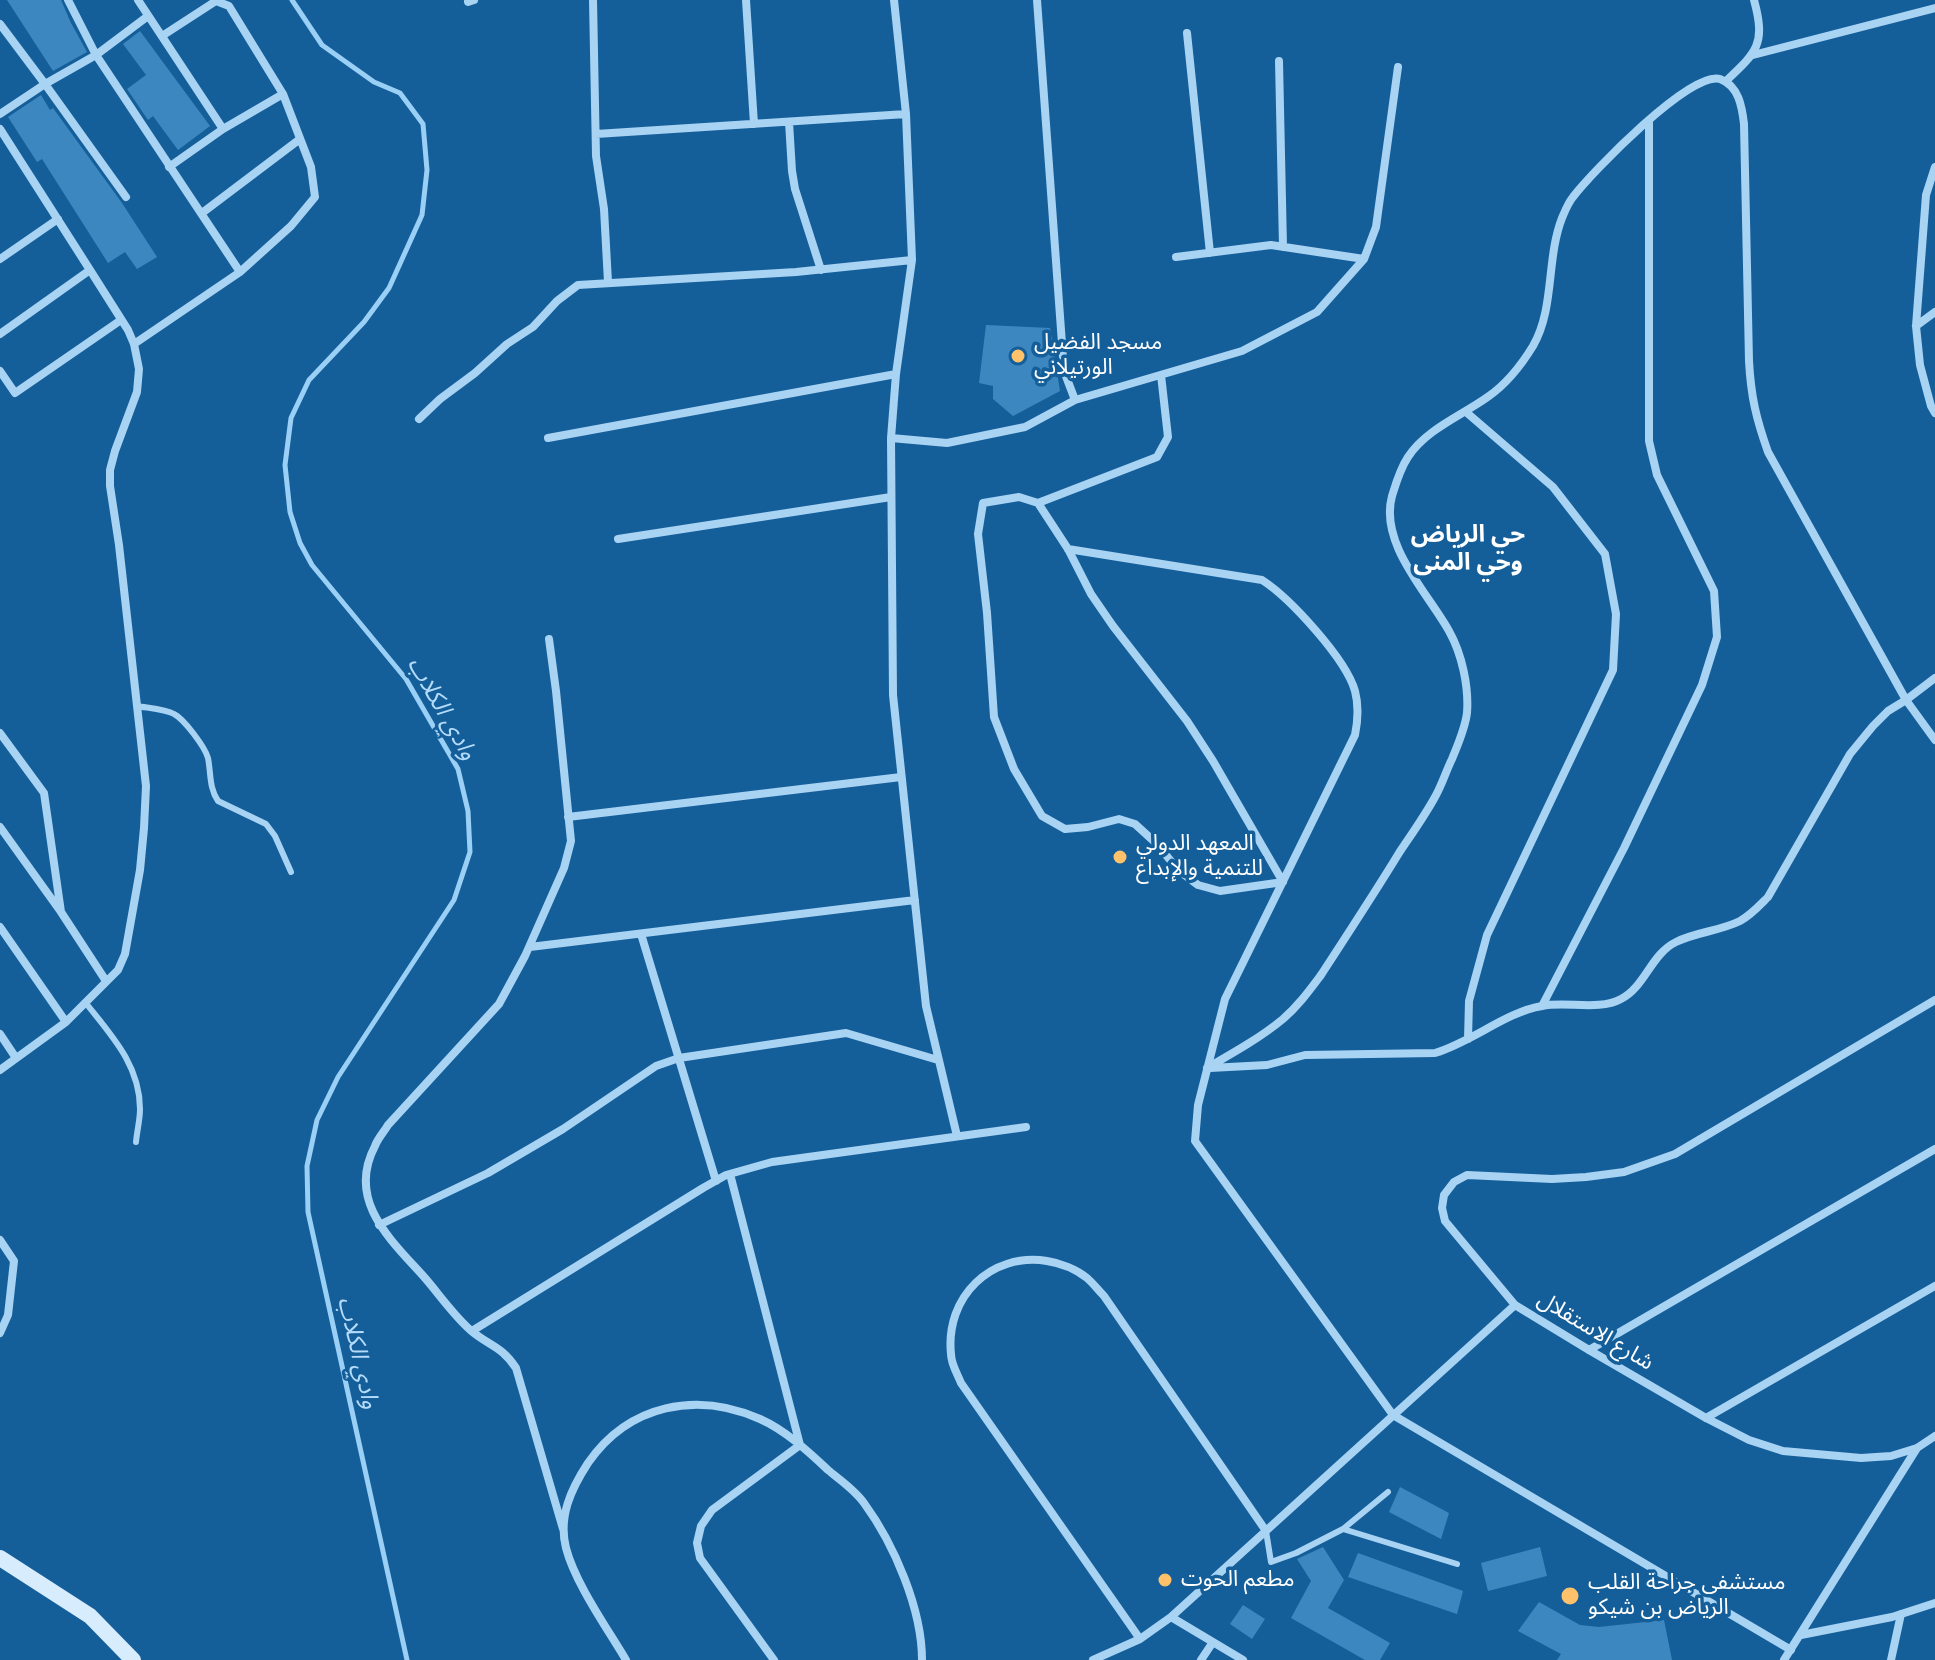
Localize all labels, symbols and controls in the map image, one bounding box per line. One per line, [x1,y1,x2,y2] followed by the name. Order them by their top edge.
[1034,330,1162,382] place label: مسجد الفضيل الورتيلاني
[1009,347,1027,365] marker: مسجد الفضيل الورتيلاني
[1411,522,1525,578] district label: حي الرياض وحي المنى
[400,652,482,766] water label: وادي الكلاب
[1136,831,1263,882] place label: المعهد الدولي للتنمية والإبداع
[1111,848,1129,866] marker: المعهد الدولي للتنمية والإبداع
[1532,1287,1658,1377] street label: شارع الاستقلال
[330,1294,384,1412] water label: وادي الكلاب
[1181,1567,1295,1593] place label: مطعم الحوت
[1588,1570,1786,1622] place label: مستشفى جراحة القلب الرياض بن شيكو
[1156,1571,1174,1589] marker: مطعم الحوت
[1559,1585,1581,1607] marker: مستشفى جراحة القلب الرياض بن شيكو

